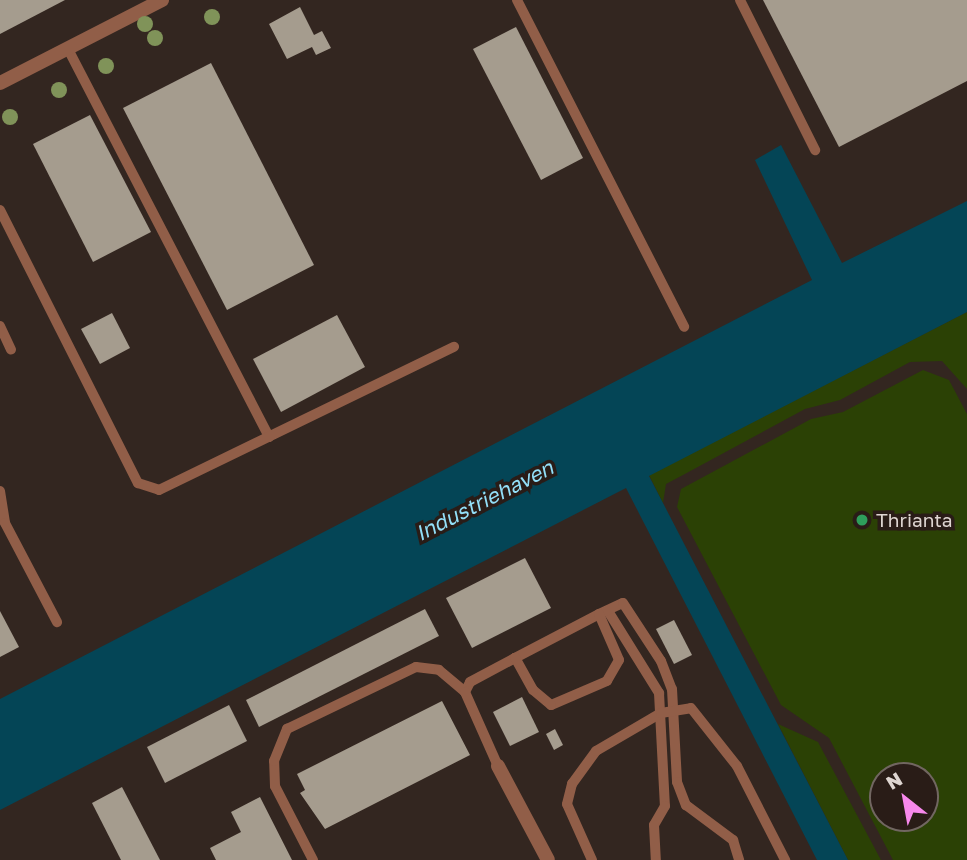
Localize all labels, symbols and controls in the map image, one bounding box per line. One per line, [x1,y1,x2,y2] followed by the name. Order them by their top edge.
[411,454,557,546] water label: Industriehaven
[876,509,953,531] place label: Thrianta
[854,512,870,528] marker: Thrianta
[869,762,939,832] north arrow
[882,767,906,794] text: N

